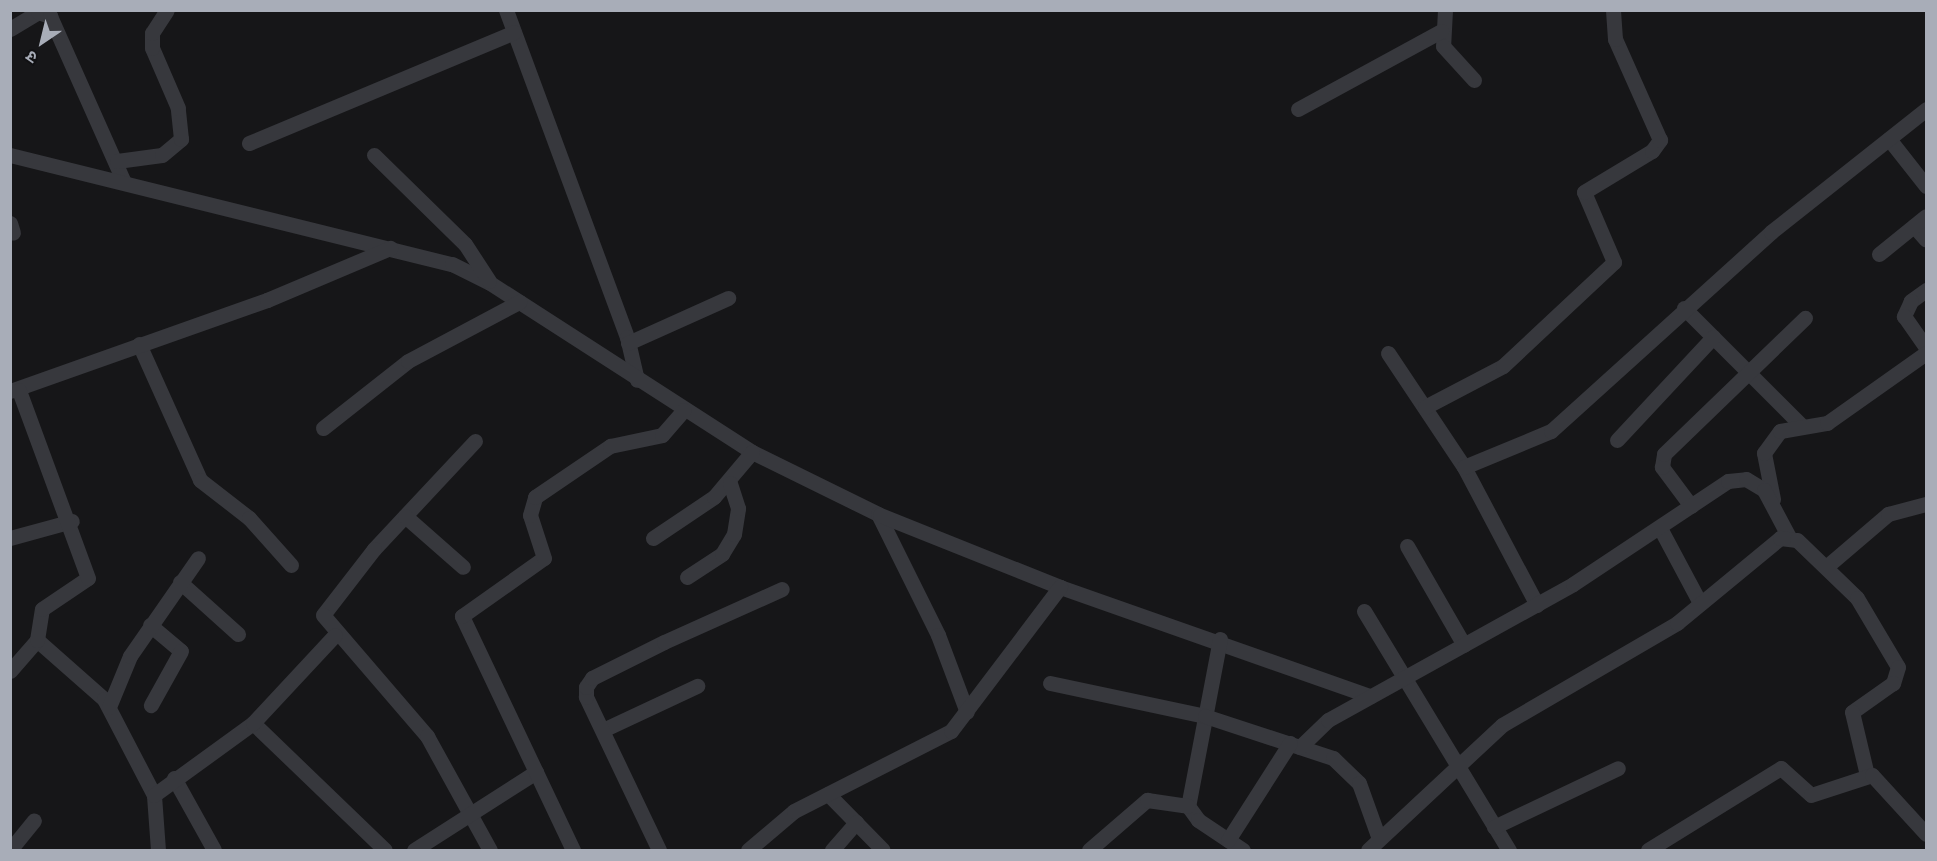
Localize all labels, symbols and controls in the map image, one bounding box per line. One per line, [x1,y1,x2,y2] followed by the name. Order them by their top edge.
[12,12,72,72] north arrow
[22,47,41,68] text: उ

